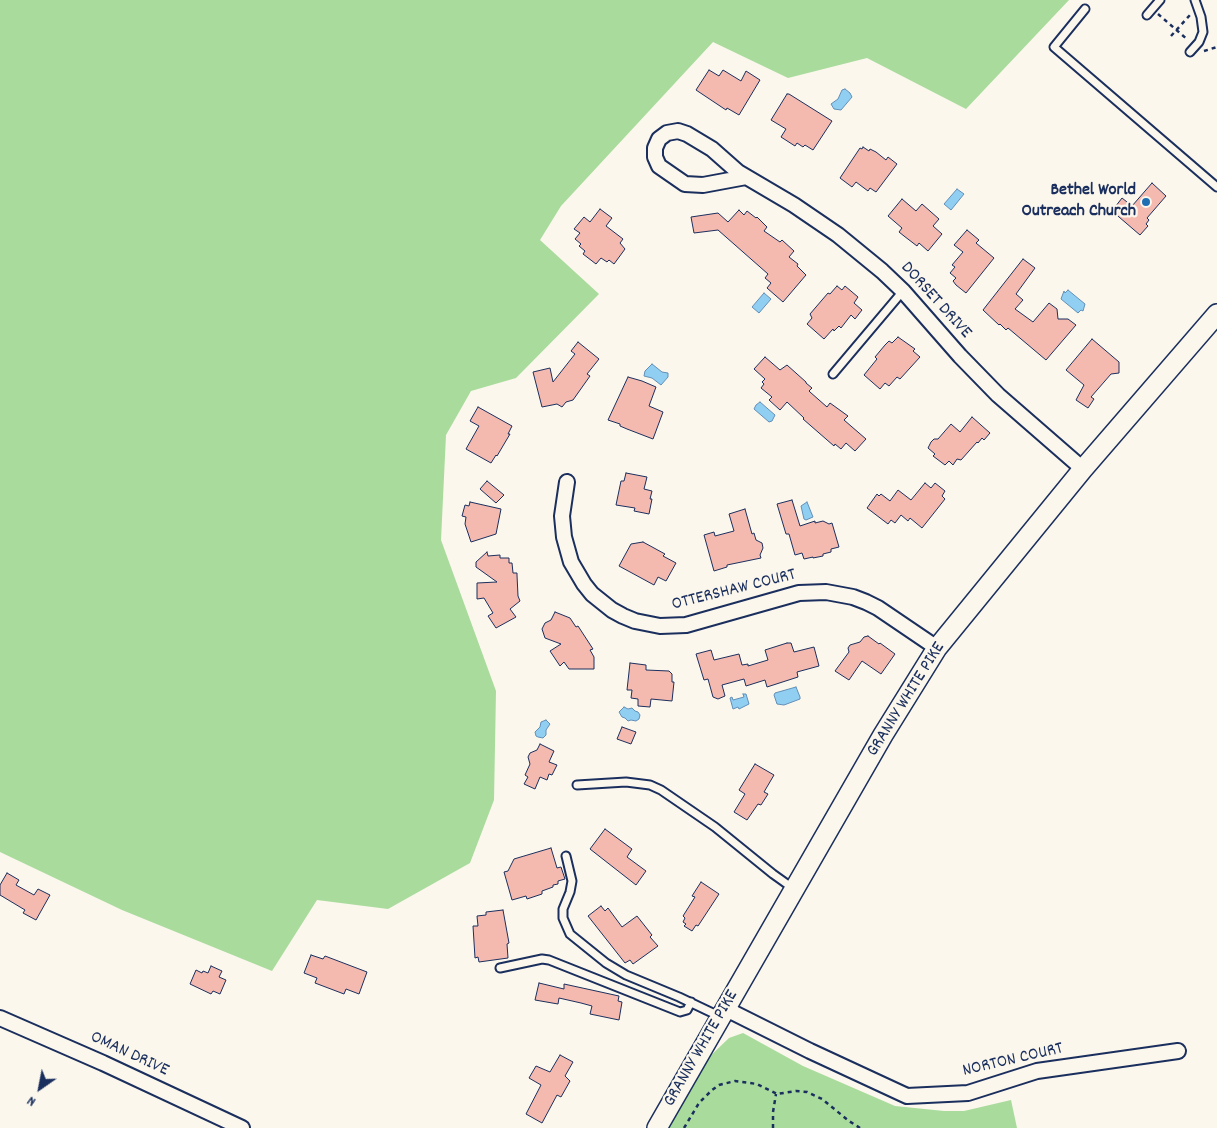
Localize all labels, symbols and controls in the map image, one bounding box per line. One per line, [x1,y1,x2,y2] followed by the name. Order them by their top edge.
[1022,181,1136,223] place label: Bethel World Outreach Church
[1140,196,1152,208] marker: Bethel World Outreach Church
[895,258,975,344] street label: DORSET DRIVE
[670,565,798,617] street label: OTTERSHAW COURT
[863,639,951,761] street label: GRANNY WHITE PIKE
[660,987,744,1111] street label: GRANNY WHITE PIKE
[86,1027,172,1083] street label: OMAN DRIVE
[961,1039,1065,1083] street label: NORTON COURT
[15,1063,65,1113] north arrow
[23,1090,40,1111] text: N

